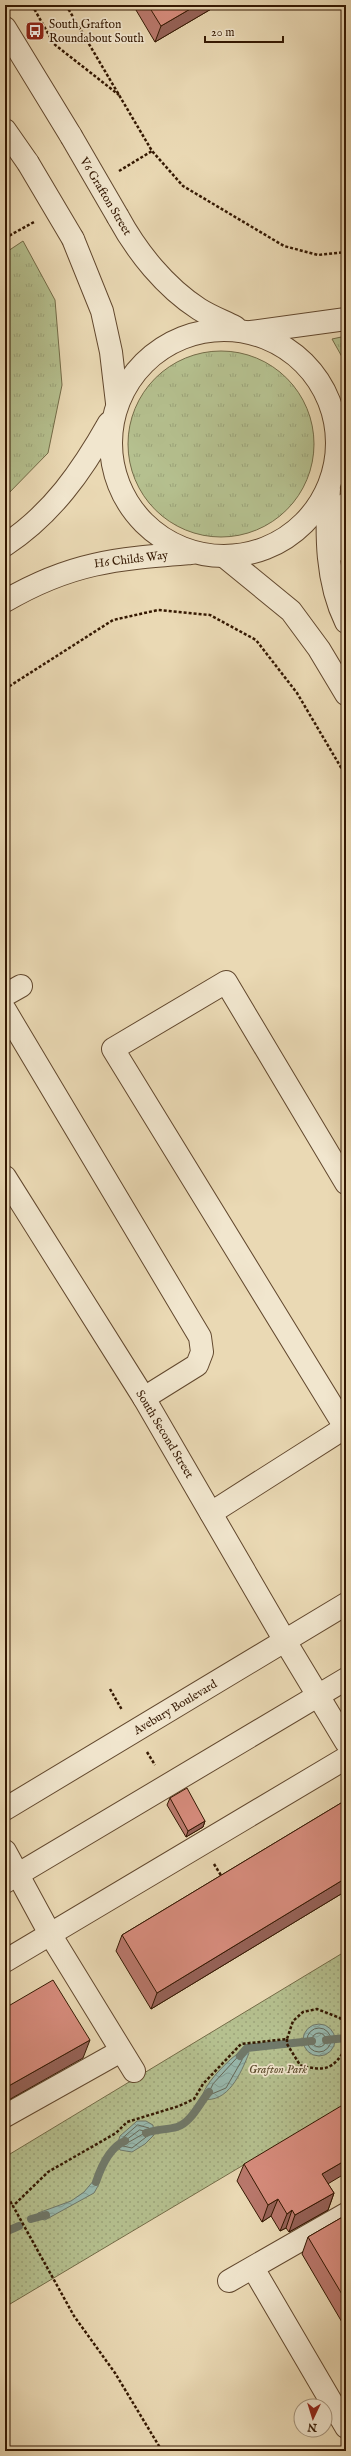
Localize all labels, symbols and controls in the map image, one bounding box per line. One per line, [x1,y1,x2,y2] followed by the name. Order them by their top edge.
[49,17,144,46] place label: South Grafton Roundabout South
[205,18,283,44] scale bar
[24,20,46,42] bus stop icon: South Grafton Roundabout South
[211,25,234,40] text: 20 m
[76,154,135,238] street label: V6 Grafton Street
[93,548,169,571] street label: H6 Childs Way
[132,1387,197,1481] street label: South Second Street
[130,1676,220,1739] street label: Avebury Boulevard
[249,2062,307,2077] park label: Grafton Park
[293,2398,333,2438] north arrow
[307,2420,319,2434] text: N

